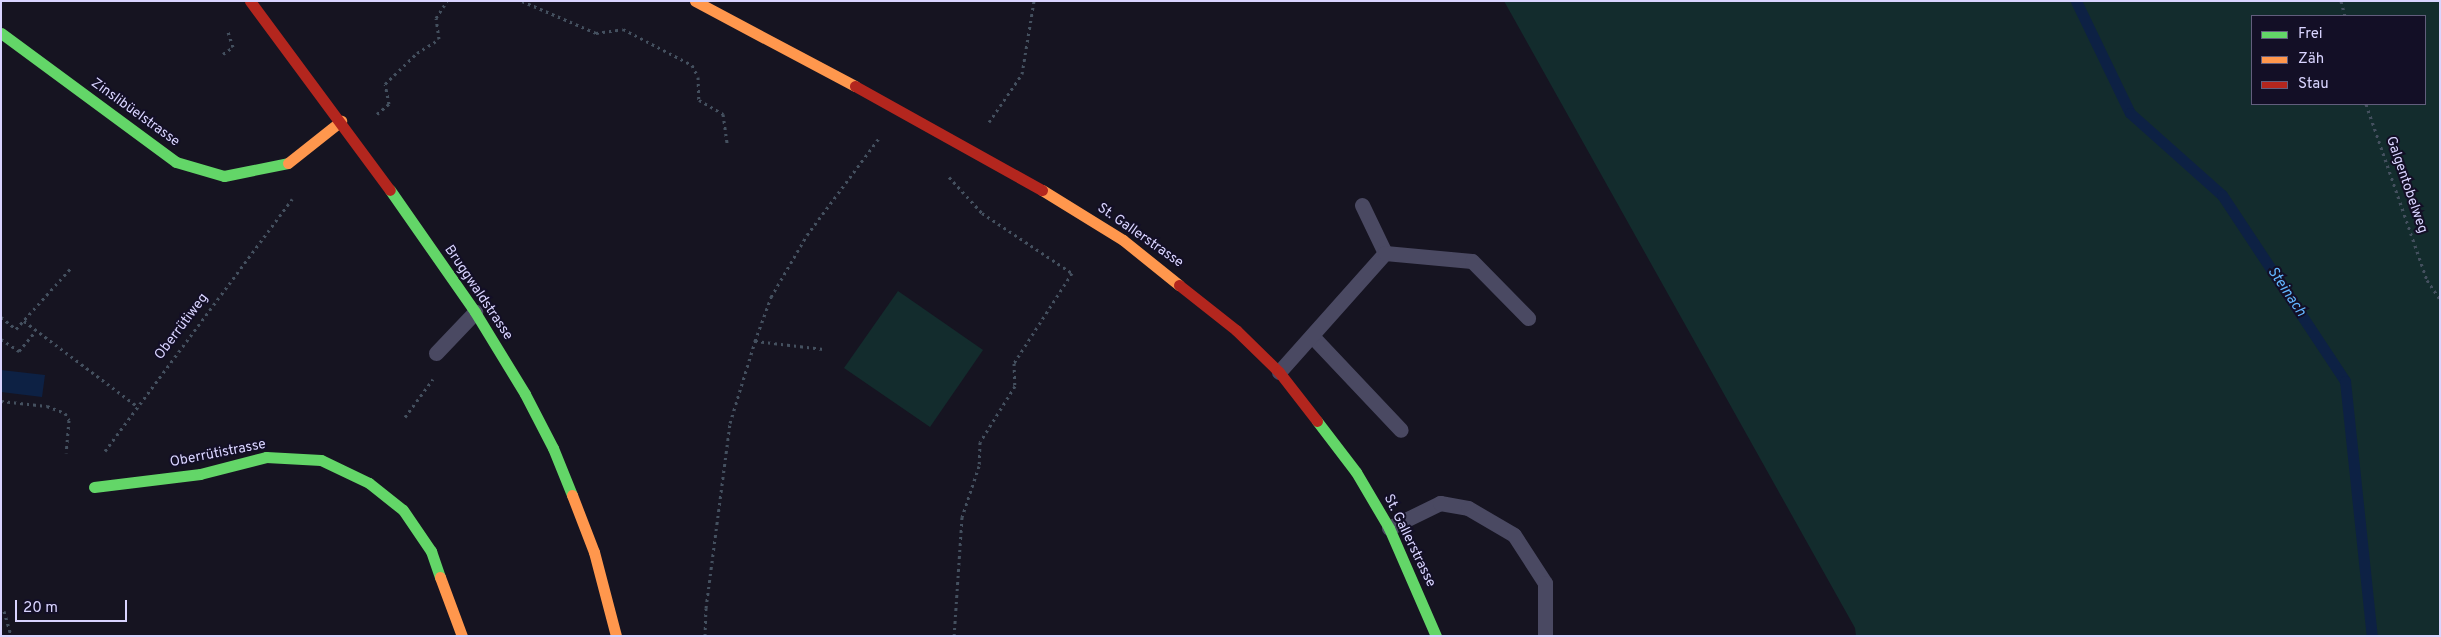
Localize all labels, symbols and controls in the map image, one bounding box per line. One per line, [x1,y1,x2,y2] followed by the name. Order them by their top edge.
[2251,15,2426,105] legend
[2298,25,2323,44] text: Frei
[2298,50,2324,69] text: Zäh
[87,75,183,151] street label: Zinslibüelstrasse
[2298,75,2329,94] text: Stau
[2382,134,2430,236] street label: Galgentobelweg
[1094,200,1186,272] street label: St. Gallerstrasse
[440,242,516,344] street label: Bruggwaldstrasse
[2263,264,2309,320] water label: Steinach
[152,290,212,364] street label: Oberrütiweg
[169,436,267,472] street label: Oberrütistrasse
[1379,492,1439,590] street label: St. Gallerstrasse
[18,590,130,622] scale bar
[23,599,58,618] text: 20 m

